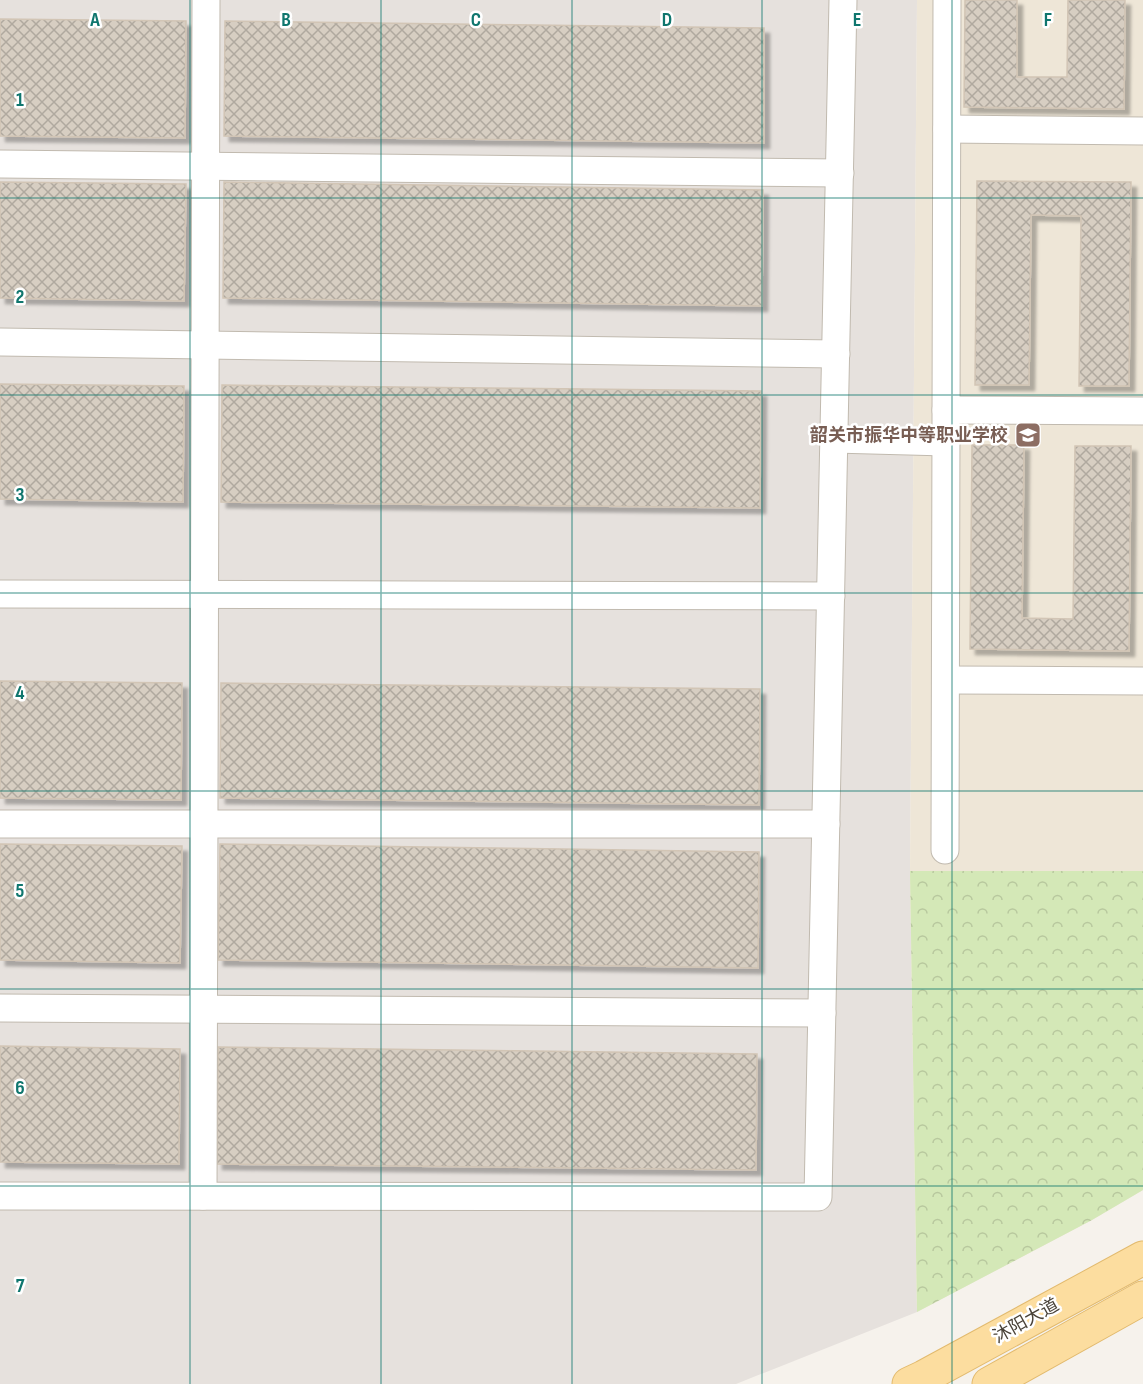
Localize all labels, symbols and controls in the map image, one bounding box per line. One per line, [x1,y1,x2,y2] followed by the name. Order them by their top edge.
[89,8,100,32] text: A
[281,8,291,32] text: B
[471,8,481,32] text: C
[662,8,672,32] text: D
[853,8,861,32] text: E
[1044,8,1052,32] text: F
[16,88,24,112] text: 1
[16,285,24,309] text: 2
[1013,420,1043,450] school or university icon: 韶关市振华中等职业学校
[810,425,1008,446] place label: 韶关市振华中等职业学校
[16,483,25,507] text: 3
[15,681,25,705] text: 4
[16,879,25,903] text: 5
[15,1076,25,1100] text: 6
[16,1274,25,1298] text: 7
[989,1294,1063,1348] street label: 沐阳大道

